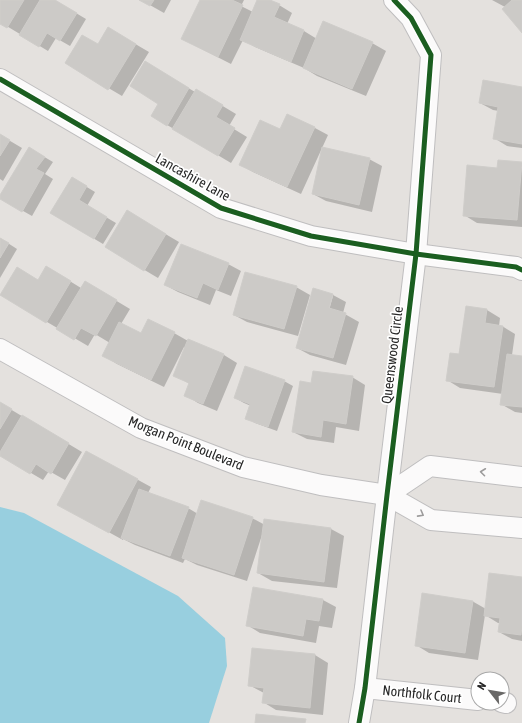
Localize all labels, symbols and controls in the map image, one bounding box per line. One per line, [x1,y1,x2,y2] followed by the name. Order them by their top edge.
[153,150,233,204] street label: Lancashire Lane
[378,305,406,405] street label: Queenswood Circle
[126,413,246,473] street label: Morgan Point Boulevard
[480,468,486,477] one-way arrow
[417,510,424,517] one-way arrow
[470,671,510,711] north arrow
[475,680,488,692] text: N
[382,682,462,706] street label: Northfolk Court

